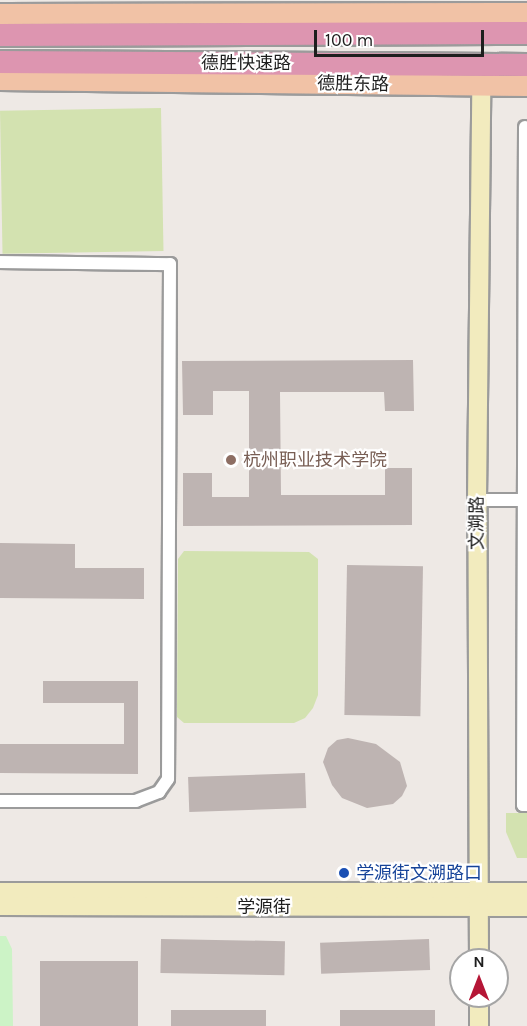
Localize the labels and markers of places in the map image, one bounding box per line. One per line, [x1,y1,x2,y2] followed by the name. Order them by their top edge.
[243,449,387,471] place label: 杭州职业技术学院
[224,453,238,467] marker: 杭州职业技术学院
[356,862,482,884] place label: 学源街文溯路口
[337,866,351,880] marker: 学源街文溯路口

